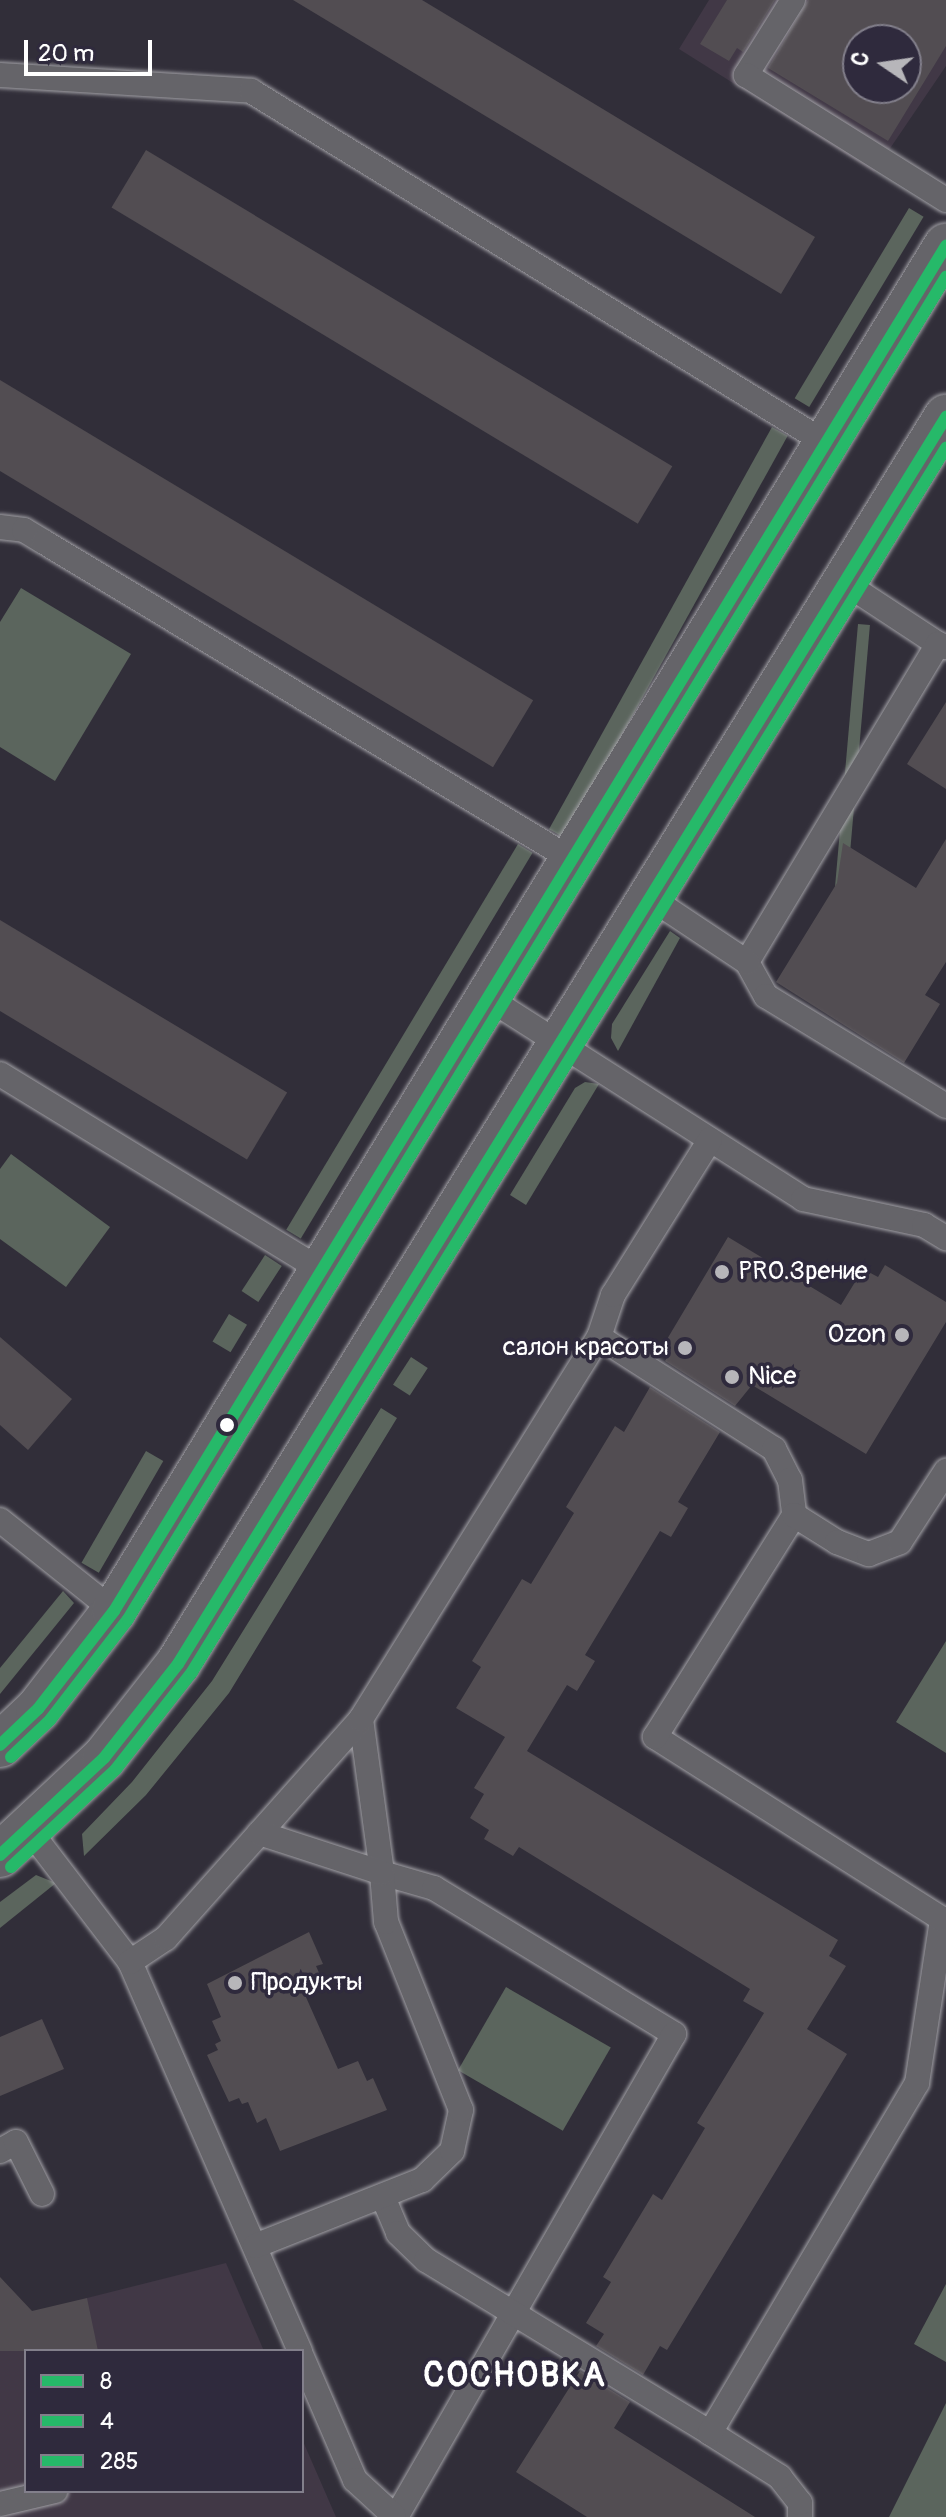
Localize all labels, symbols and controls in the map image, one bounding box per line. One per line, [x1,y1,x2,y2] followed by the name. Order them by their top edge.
[28,24,156,74] scale bar
[842,24,922,104] north arrow
[38,39,94,68] text: 20 m
[845,49,876,69] text: С
[738,1256,868,1288] place label: PRO.Зрение
[713,1263,731,1281] marker: PRO.Зрение
[828,1319,886,1351] place label: Ozon
[893,1326,911,1344] marker: Ozon
[503,1332,669,1364] place label: салон красоты
[676,1339,694,1357] marker: салон красоты
[748,1361,796,1393] place label: Nice
[723,1368,741,1386] marker: Nice
[219,1417,235,1433] unlabelled marker
[251,1967,363,1999] place label: Продукты
[226,1974,244,1992] marker: Продукты
[24,2349,304,2493] legend
[423,2356,607,2396] district label: СОСНОВКА
[100,2367,112,2396] text: 8
[100,2407,114,2436] text: 4
[100,2447,139,2476] text: 285

